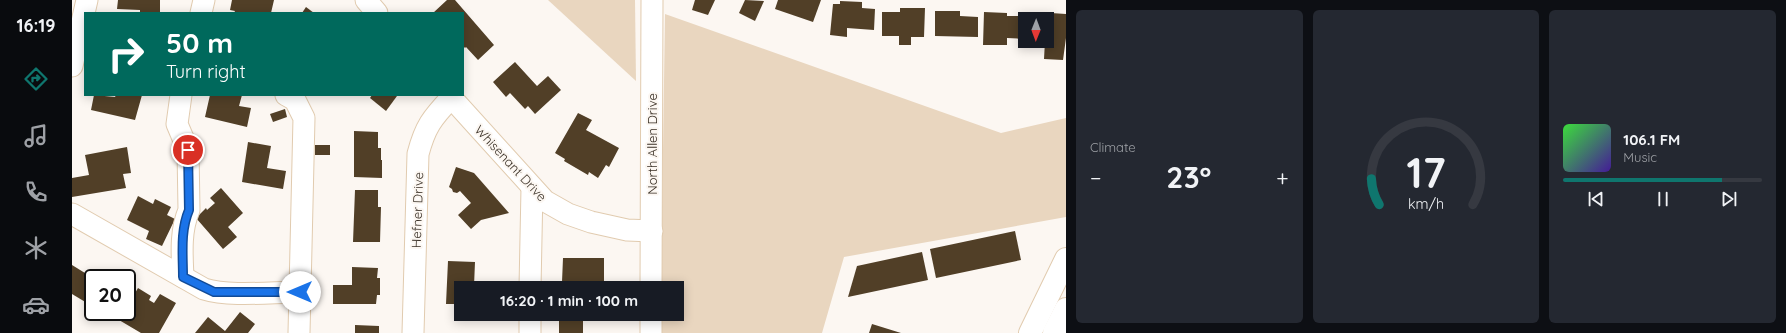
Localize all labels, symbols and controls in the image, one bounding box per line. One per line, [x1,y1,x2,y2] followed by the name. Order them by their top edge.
[1018,12,1054,48] north arrow
[1018,12,1054,48] map controls
[16,14,56,37] text: 16:19
[166,25,233,60] text: 50 m
[100,28,152,80] icon: right
[166,60,246,83] text: Turn right
[22,65,50,93] icon: directions
[644,93,660,195] street label: North Allen Drive
[22,122,50,150] icon: music
[472,122,550,204] street label: Whisenant Drive
[1623,130,1680,149] text: 106.1 FM
[171,133,205,167] pin
[177,139,199,161] icon: arrive
[1090,139,1136,155] text: Climate
[1406,145,1445,197] text: 17
[1623,149,1657,165] text: Music
[1166,158,1211,196] text: 23°
[1090,164,1101,192] text: −
[1276,164,1289,192] text: +
[408,172,426,248] street label: Hefner Drive
[22,178,50,206] icon: phone
[1585,188,1607,210] icon: previous
[1652,188,1674,210] icon: pause
[1718,188,1740,210] icon: next
[1408,194,1444,212] text: km/h
[22,234,50,262] icon: climate
[84,269,136,321] speed limit sign: 20
[279,271,321,313] position arrow
[22,291,50,319] icon: car
[500,291,638,310] text: 16:20 · 1 min · 100 m

